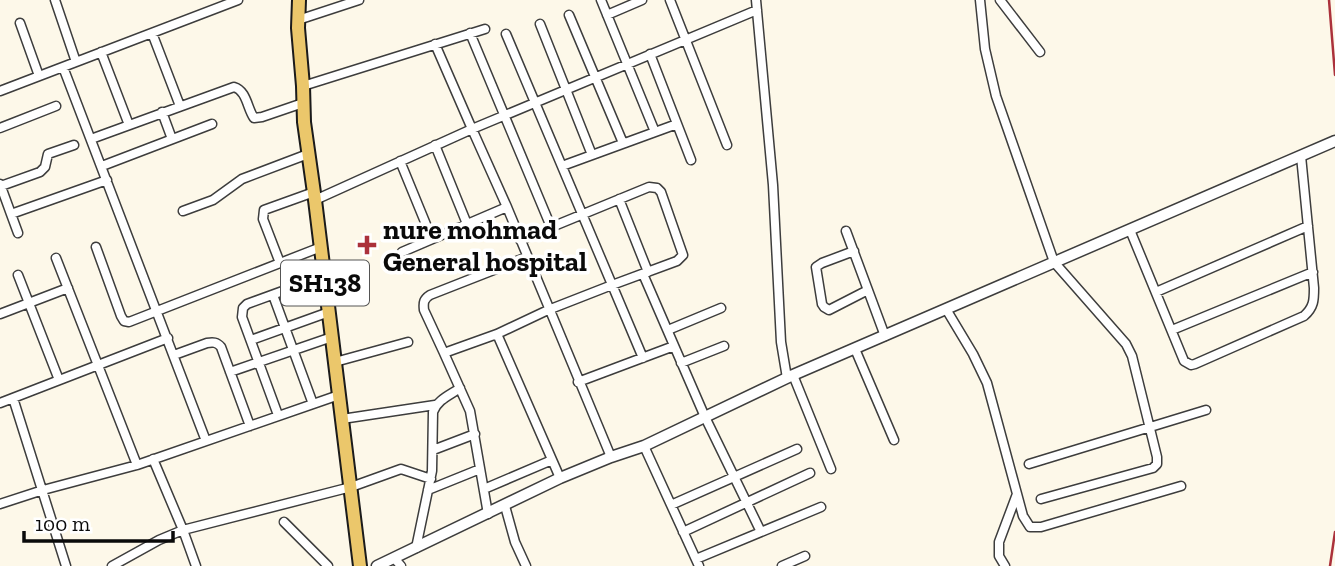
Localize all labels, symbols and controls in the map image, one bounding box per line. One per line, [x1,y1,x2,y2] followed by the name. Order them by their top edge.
[383,213,587,278] place label: nure mohmad General hospital
[357,235,377,255] marker: nure mohmad General hospital
[281,260,369,306] road number: SH138
[24,500,173,544] scale bar
[35,511,90,536] text: 100 m

